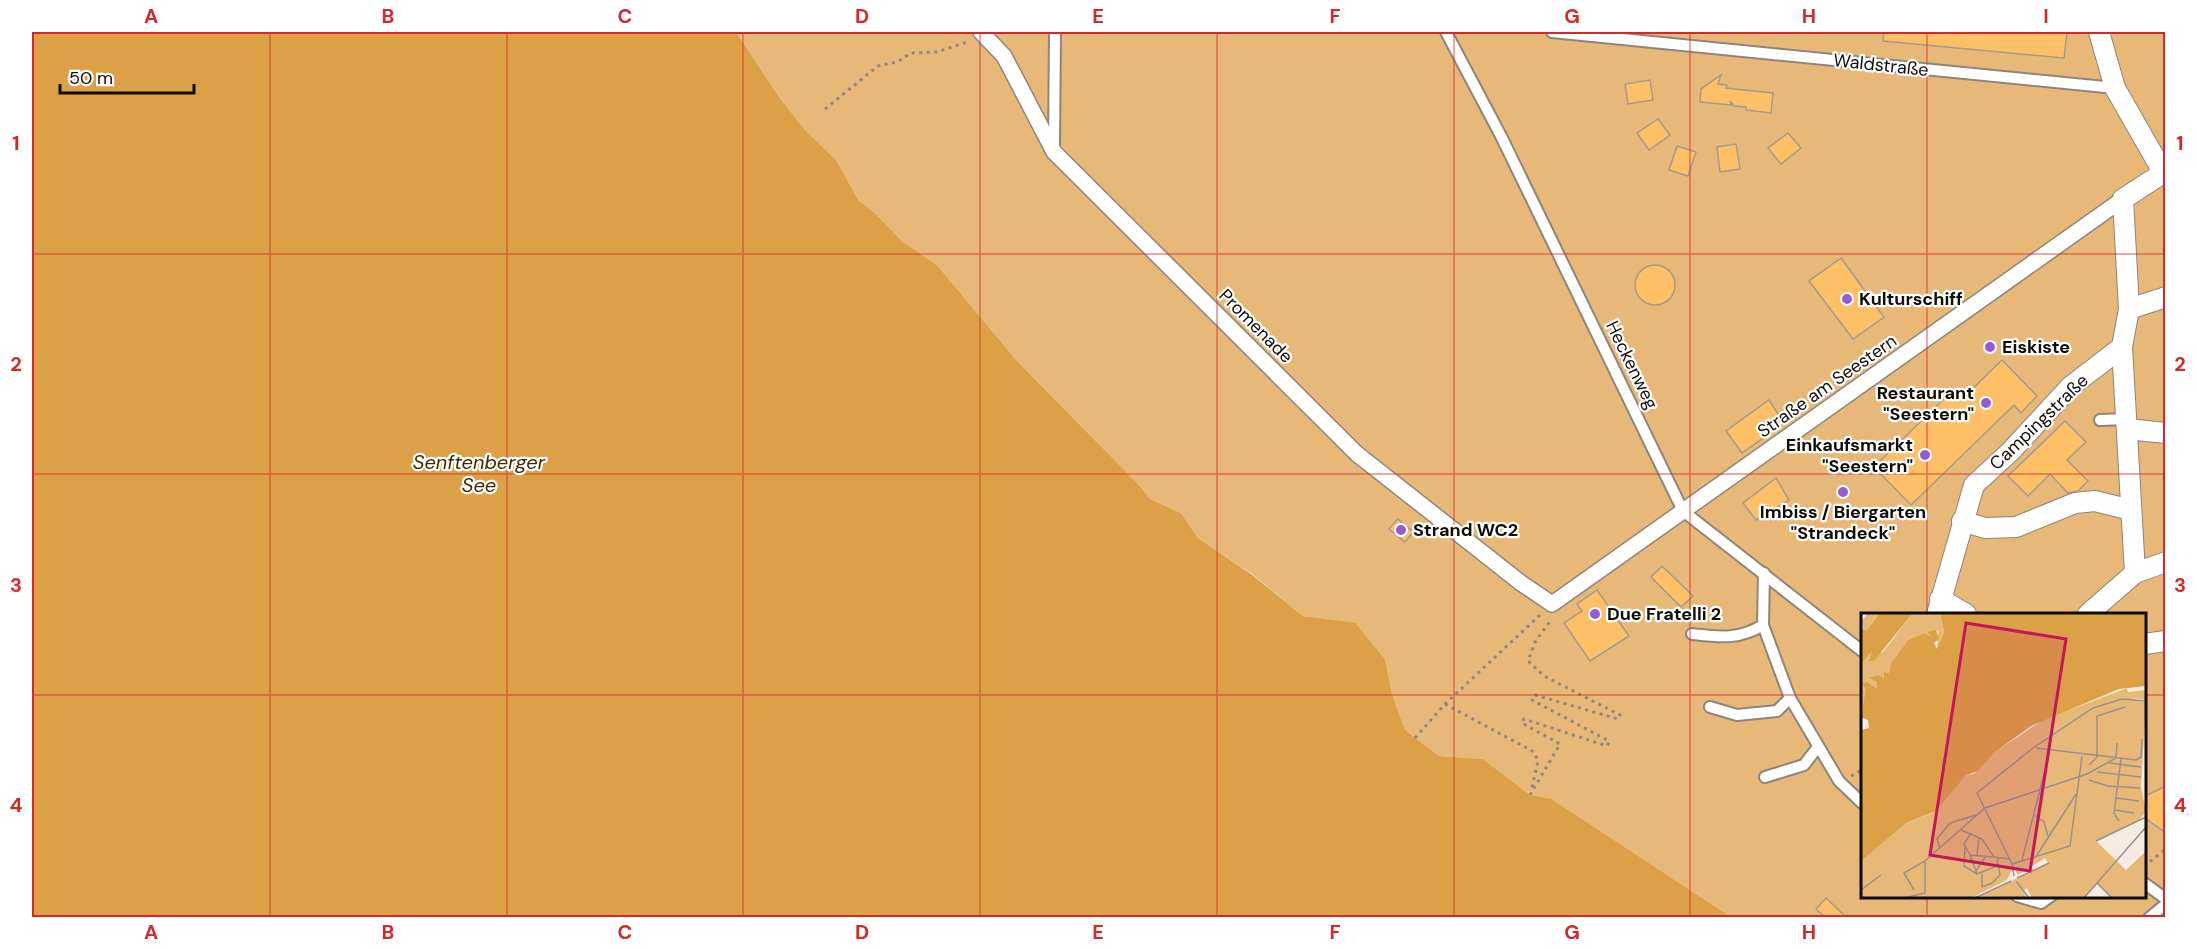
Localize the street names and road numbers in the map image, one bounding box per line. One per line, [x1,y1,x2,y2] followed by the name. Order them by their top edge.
[1832,48,1930,82] street label: Waldstraße
[1214,284,1298,368] street label: Promenade
[1600,317,1664,413] street label: Heckenweg
[1753,329,1901,443] street label: Straße am Seestern
[1984,369,2094,475] street label: Campingstraße

